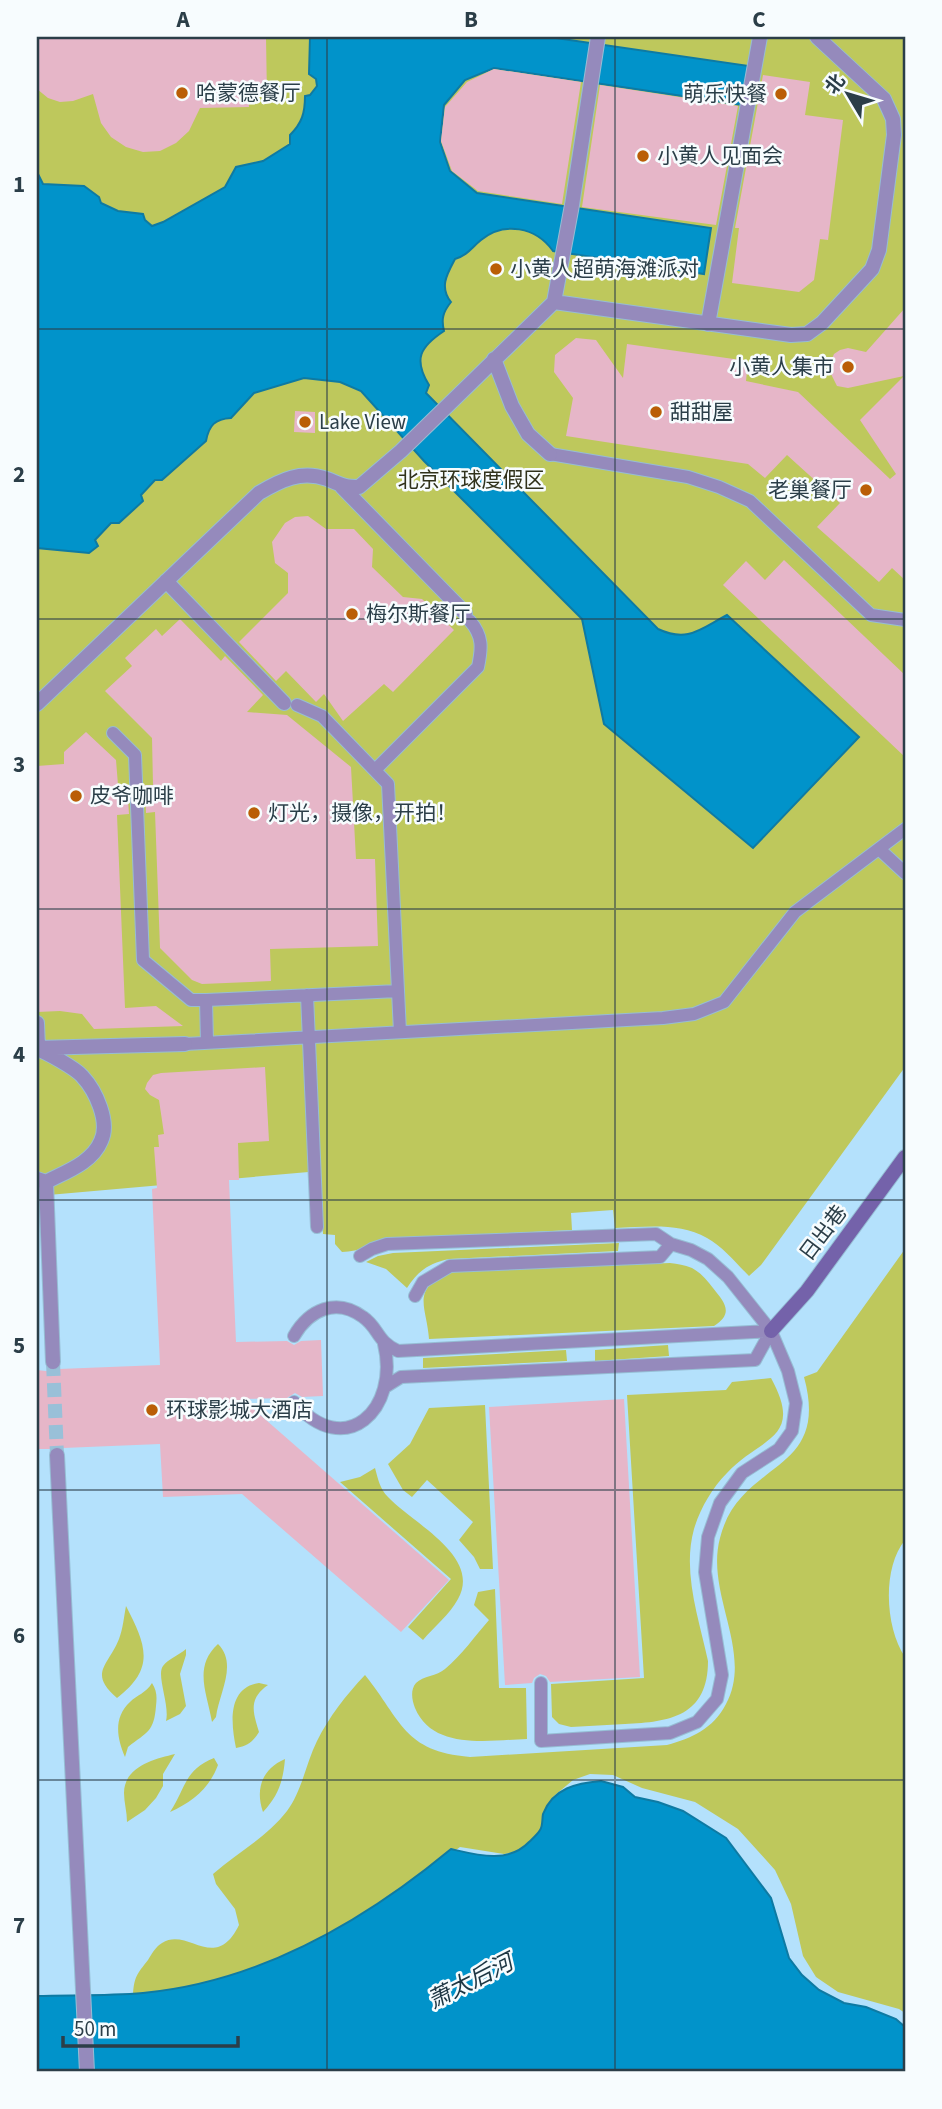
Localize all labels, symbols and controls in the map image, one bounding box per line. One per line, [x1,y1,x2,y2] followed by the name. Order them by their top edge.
[175,3,190,36] text: A
[464,3,478,36] text: B
[752,3,766,36] text: C
[813,60,883,130] north arrow
[819,69,852,100] text: 北
[196,78,301,108] place label: 哈蒙德餐厅
[683,79,767,109] place label: 萌乐快餐
[174,85,190,101] marker: 哈蒙德餐厅
[773,86,789,102] marker: 萌乐快餐
[657,141,783,171] place label: 小黄人见面会
[635,148,651,164] marker: 小黄人见面会
[13,168,25,201] text: 1
[510,254,699,284] place label: 小黄人超萌海滩派对
[488,261,504,277] marker: 小黄人超萌海滩派对
[729,352,834,382] place label: 小黄人集市
[840,359,856,375] marker: 小黄人集市
[670,397,733,427] place label: 甜甜屋
[648,404,664,420] marker: 甜甜屋
[319,407,406,437] place label: Lake View
[297,414,313,430] marker: Lake View
[13,458,25,491] text: 2
[398,465,545,495] park label: 北京环球度假区
[768,475,852,505] place label: 老巢餐厅
[858,482,874,498] marker: 老巢餐厅
[366,599,471,629] place label: 梅尔斯餐厅
[344,606,360,622] marker: 梅尔斯餐厅
[13,748,25,781] text: 3
[90,781,174,811] place label: 皮爷咖啡
[68,788,84,804] marker: 皮爷咖啡
[268,798,457,828] place label: 灯光，摄像，开拍！
[246,805,262,821] marker: 灯光，摄像，开拍！
[13,1038,25,1071] text: 4
[792,1199,854,1267] street label: 日出巷
[13,1329,25,1362] text: 5
[166,1395,313,1425] place label: 环球影城大酒店
[144,1402,160,1418] marker: 环球影城大酒店
[13,1619,25,1652] text: 6
[13,1909,25,1942] text: 7
[422,1944,522,2017] water label: 萧太后河
[63,2004,238,2048] scale bar
[74,2014,116,2044] text: 50 m

